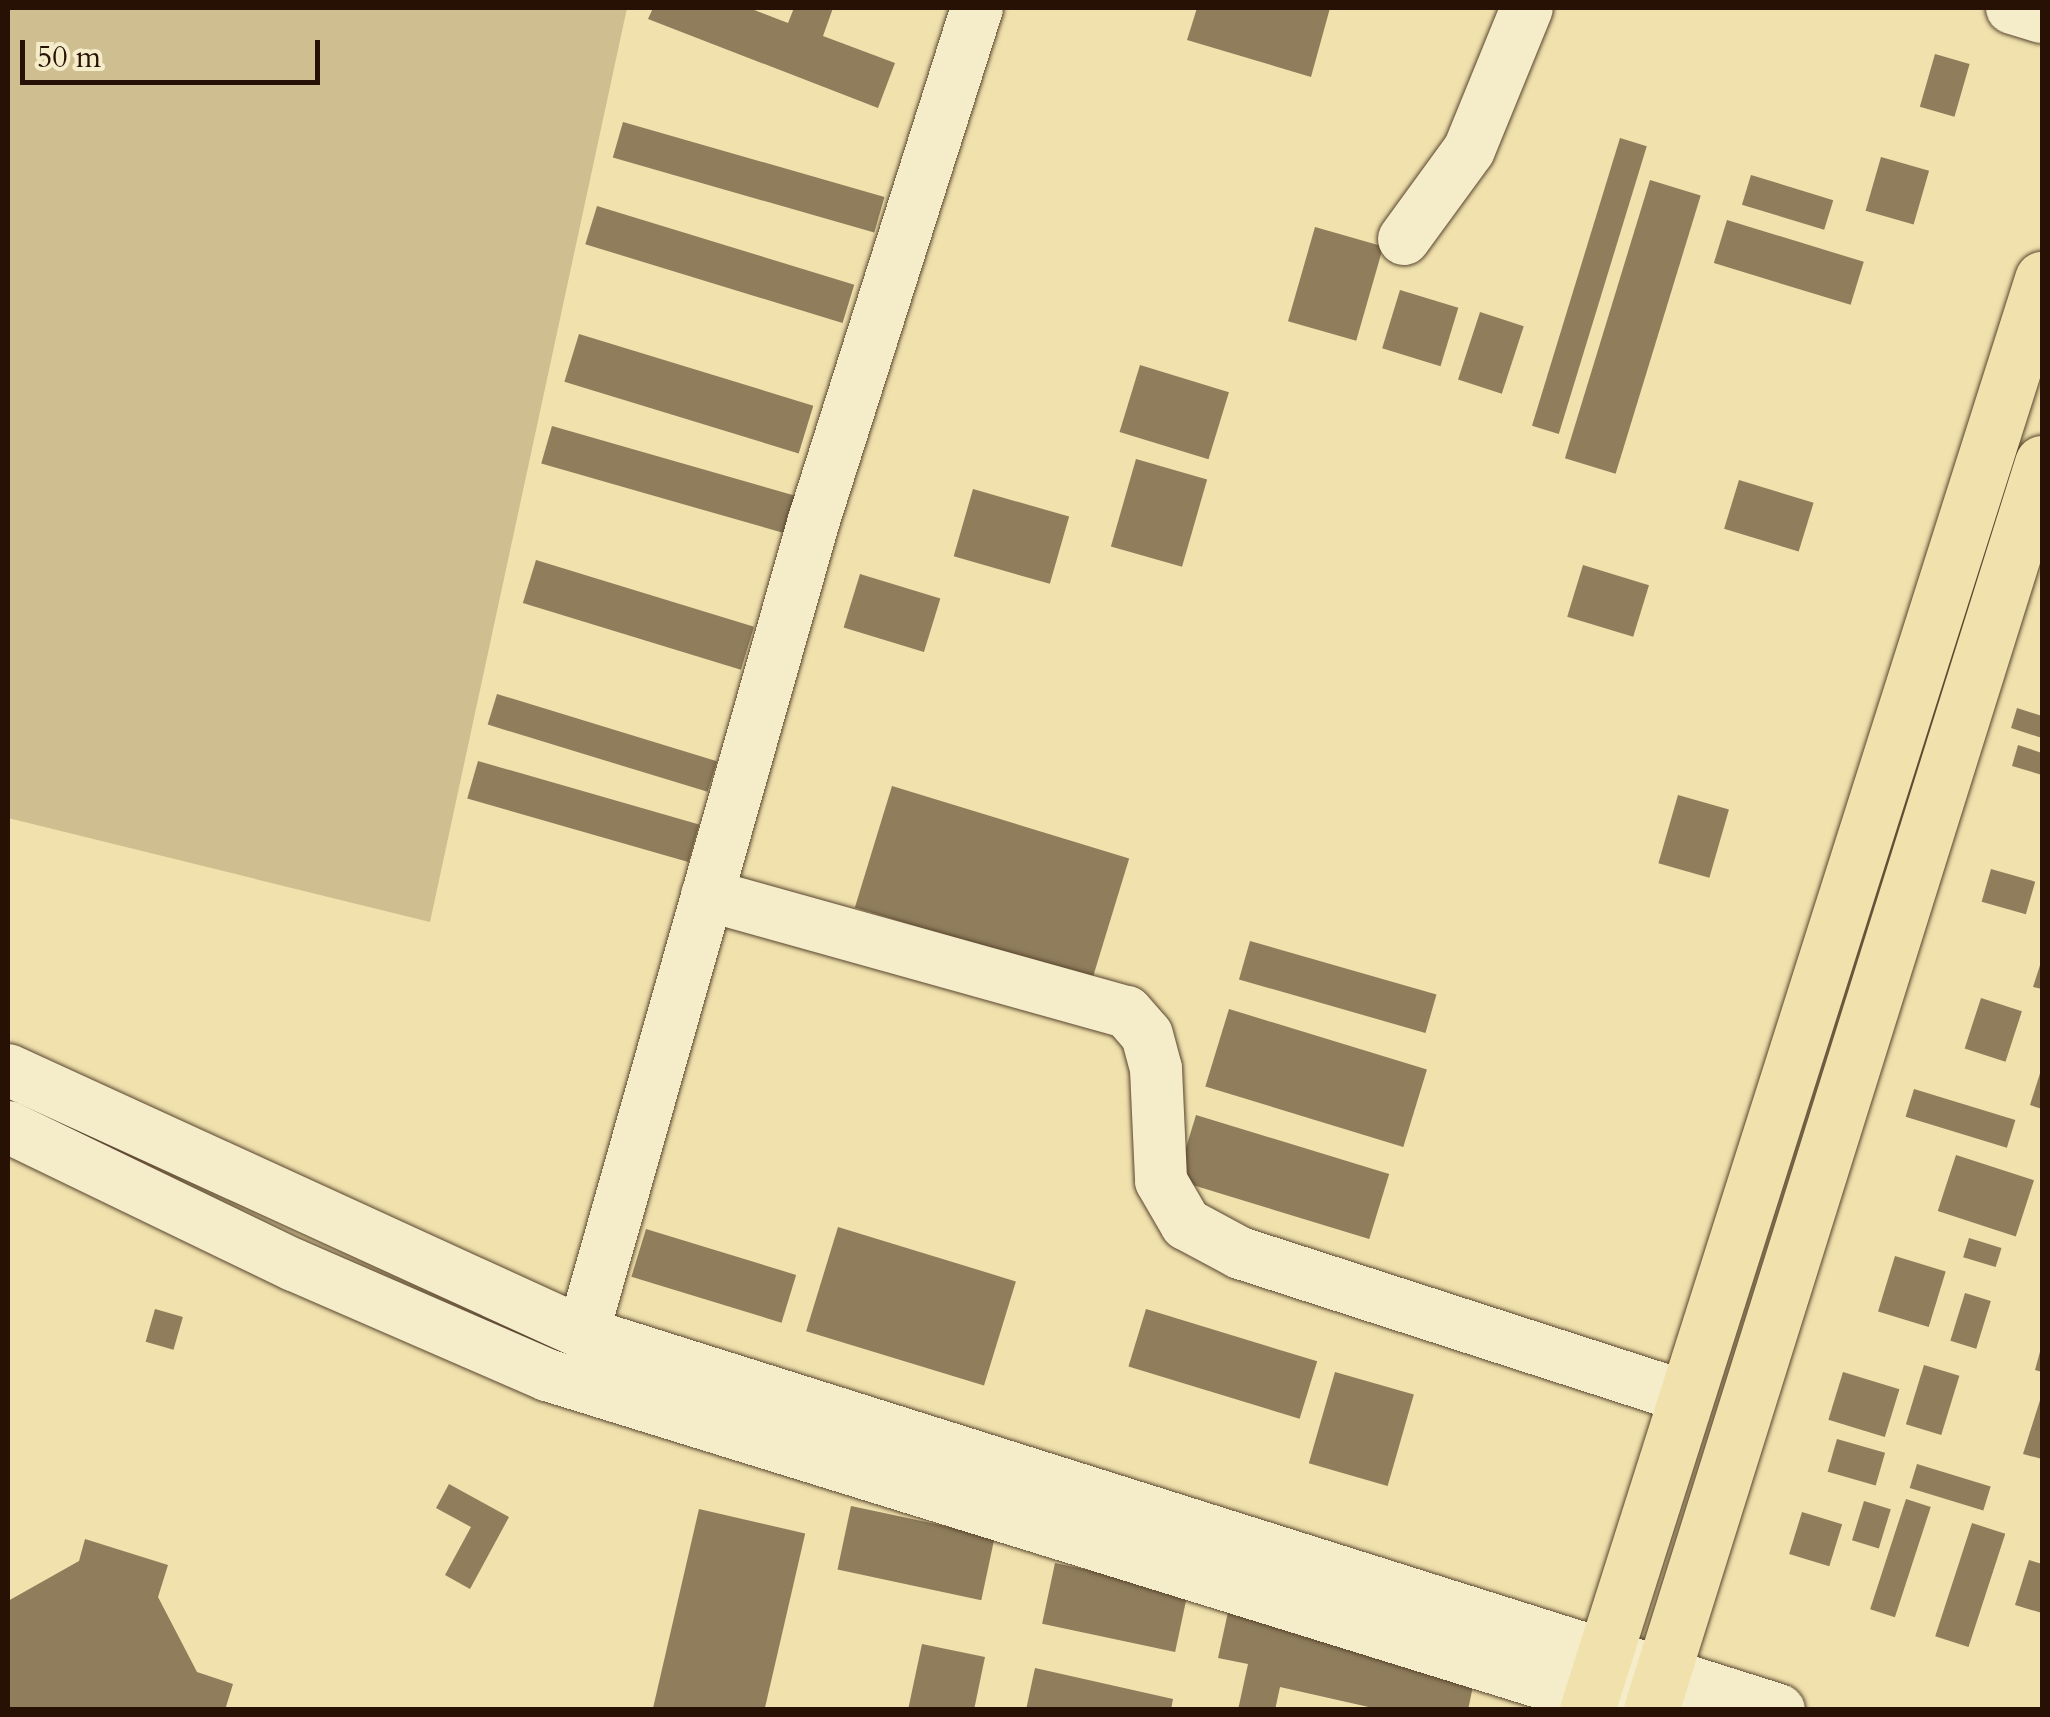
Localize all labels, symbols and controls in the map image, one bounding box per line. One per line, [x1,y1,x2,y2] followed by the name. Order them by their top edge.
[25,20,325,82] scale bar
[37,37,101,78] text: 50 m

